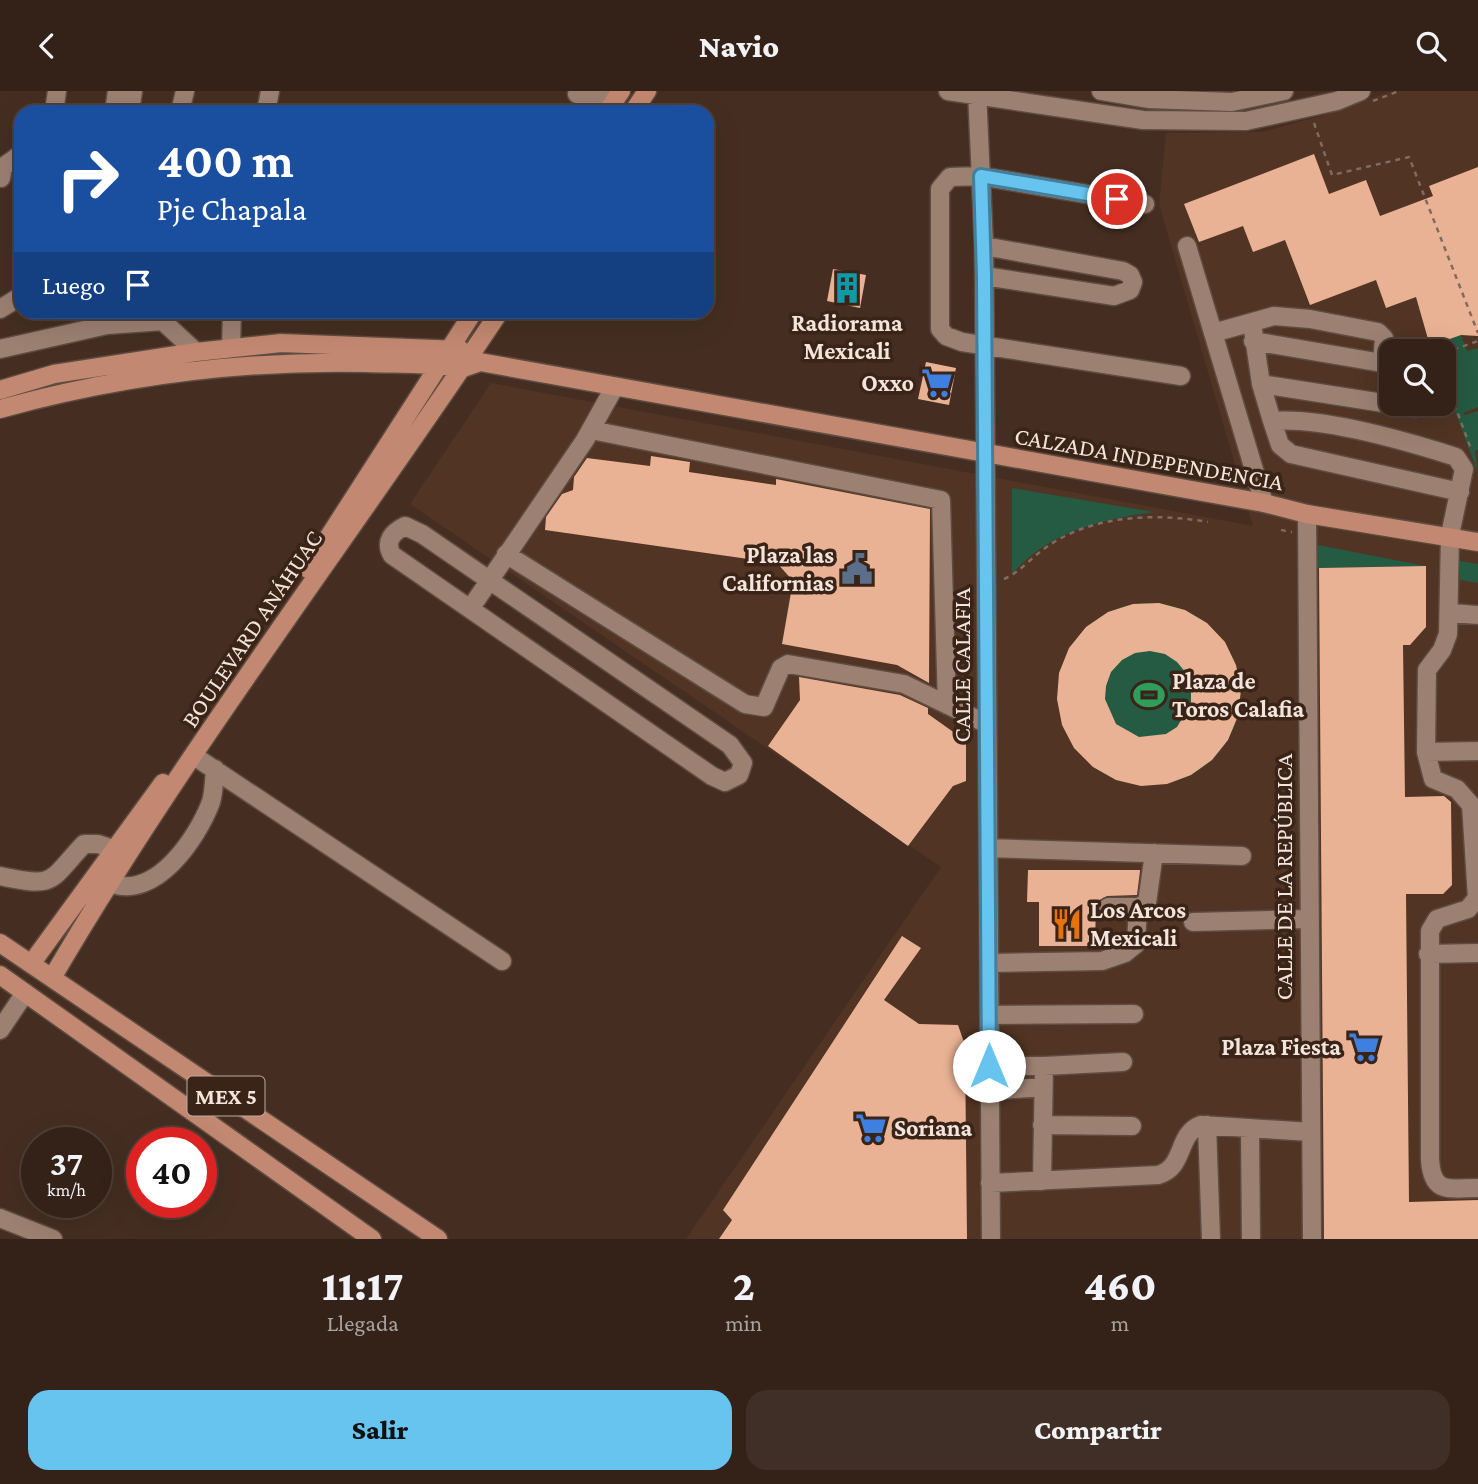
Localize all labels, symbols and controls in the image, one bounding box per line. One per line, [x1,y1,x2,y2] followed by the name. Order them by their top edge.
[28,27,66,65] icon: back
[1412,27,1450,65] icon: search
[699,28,779,64] text: Navio
[42,133,133,224] icon: right
[157,133,294,188] text: 400 m
[1087,169,1147,229] pin
[1098,180,1136,218] icon: arrive
[157,191,307,227] text: Pje Chapala
[119,266,157,304] icon: arrive
[42,271,105,300] text: Luego
[830,271,864,305] building icon: Radiorama Mexicali
[791,309,903,364] place label: Radiorama Mexicali
[1379,339,1456,416] map controls
[1379,339,1456,416] button: search
[920,366,954,400] supermarket icon: Oxxo
[861,369,914,396] place label: Oxxo
[1013,422,1286,496] street label: CALZADA INDEPENDENCIA
[176,525,327,732] street label: BOULEVARD ANÁHUAC
[722,541,834,596] place label: Plaza las Californias
[840,552,874,586] public building icon: Plaza las Californias
[948,587,975,743] street label: CALLE CALAFIA
[1172,667,1305,722] place label: Plaza de Toros Calafia
[1132,678,1166,712] sports icon: Plaza de Toros Calafia
[1270,753,1297,1000] street label: CALLE DE LA REPÚBLICA
[1090,896,1186,951] place label: Los Arcos Mexicali
[1050,907,1084,941] restaurant icon: Los Arcos Mexicali
[952,1029,1026,1103] position arrow
[1347,1030,1381,1064] supermarket icon: Plaza Fiesta
[1221,1033,1341,1060] place label: Plaza Fiesta
[188,1077,264,1115] road number: MEX 5
[854,1111,888,1145] supermarket icon: Soriana
[894,1114,973,1141] place label: Soriana
[126,1127,217,1218] speed limit sign: 40
[50,1144,83,1183] text: 37
[47,1180,86,1200] text: km/h
[321,1262,404,1309] text: 11:17
[733,1262,755,1309] text: 2
[1084,1262,1157,1309] text: 460
[327,1310,399,1336] text: Llegada
[725,1310,762,1336] text: min
[1111,1310,1129,1336] text: m
[28,1390,732,1470] button: Salir
[746,1390,1450,1470] button: Compartir

